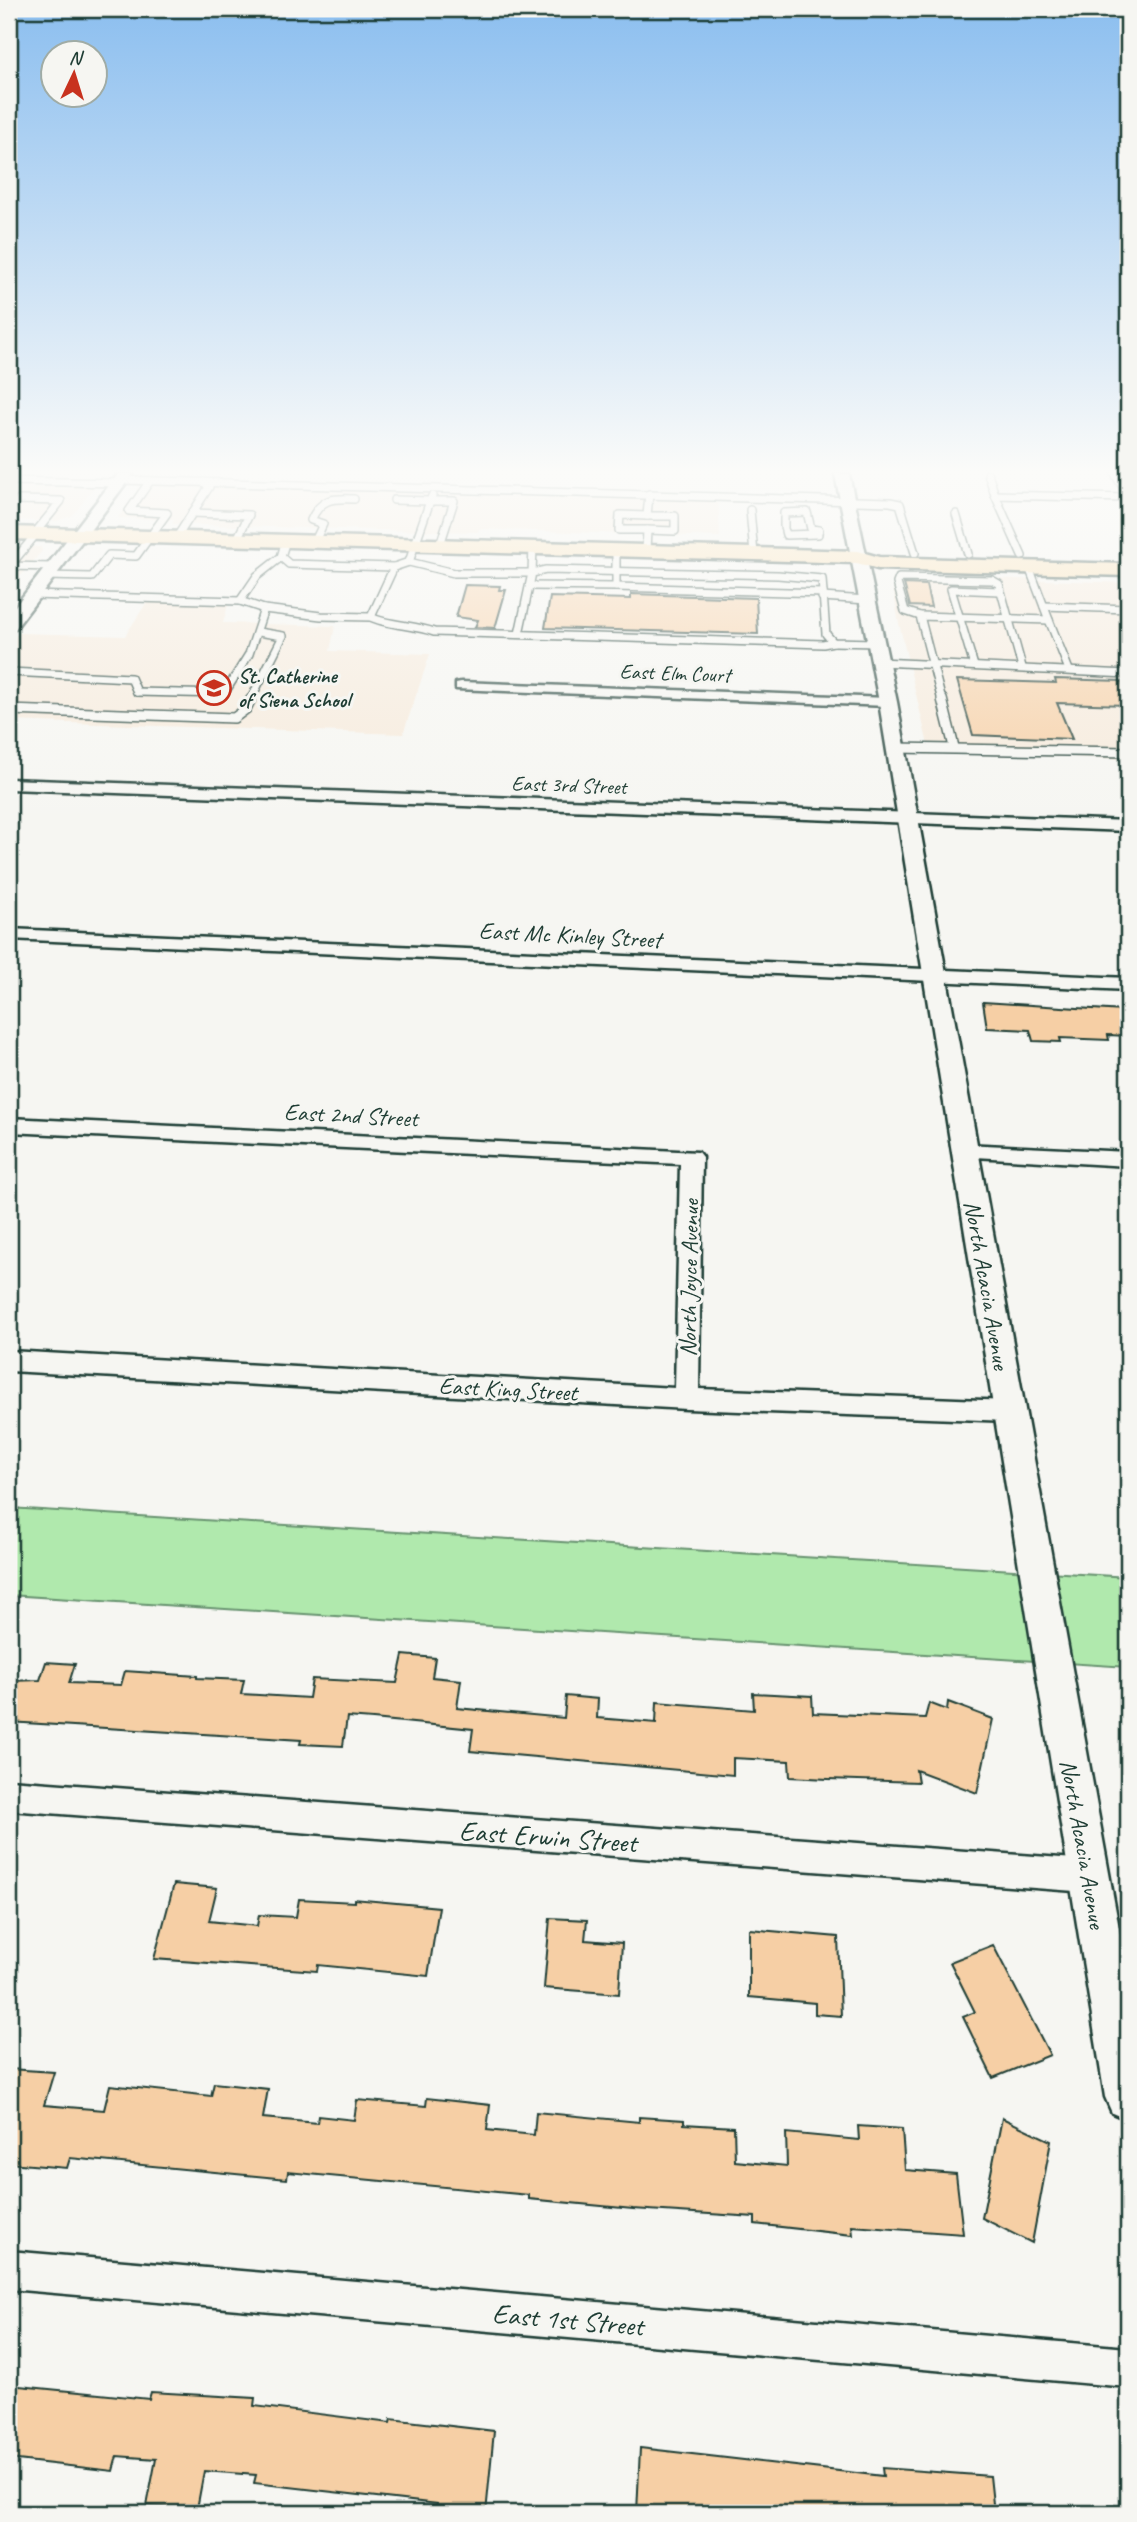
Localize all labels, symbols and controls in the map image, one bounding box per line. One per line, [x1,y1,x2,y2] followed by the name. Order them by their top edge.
[38,38,108,108] north arrow
[68,46,85,71] text: N
[619,658,734,688] street label: East Elm Court
[238,663,354,713] place label: St. Catherine of Siena School
[195,669,233,707] school or university icon: St. Catherine of Siena School
[511,770,629,800] street label: East 3rd Street
[478,915,665,955] street label: East Mc Kinley Street
[283,1097,421,1134] street label: East 2nd Street
[673,1197,705,1357] street label: North Joyce Avenue
[957,1198,1017,1374] street label: North Acacia Avenue
[438,1370,580,1408] street label: East King Street
[1053,1757,1113,1933] street label: North Acacia Avenue
[458,1813,640,1860] street label: East Erwin Street
[491,2295,648,2344] street label: East 1st Street

